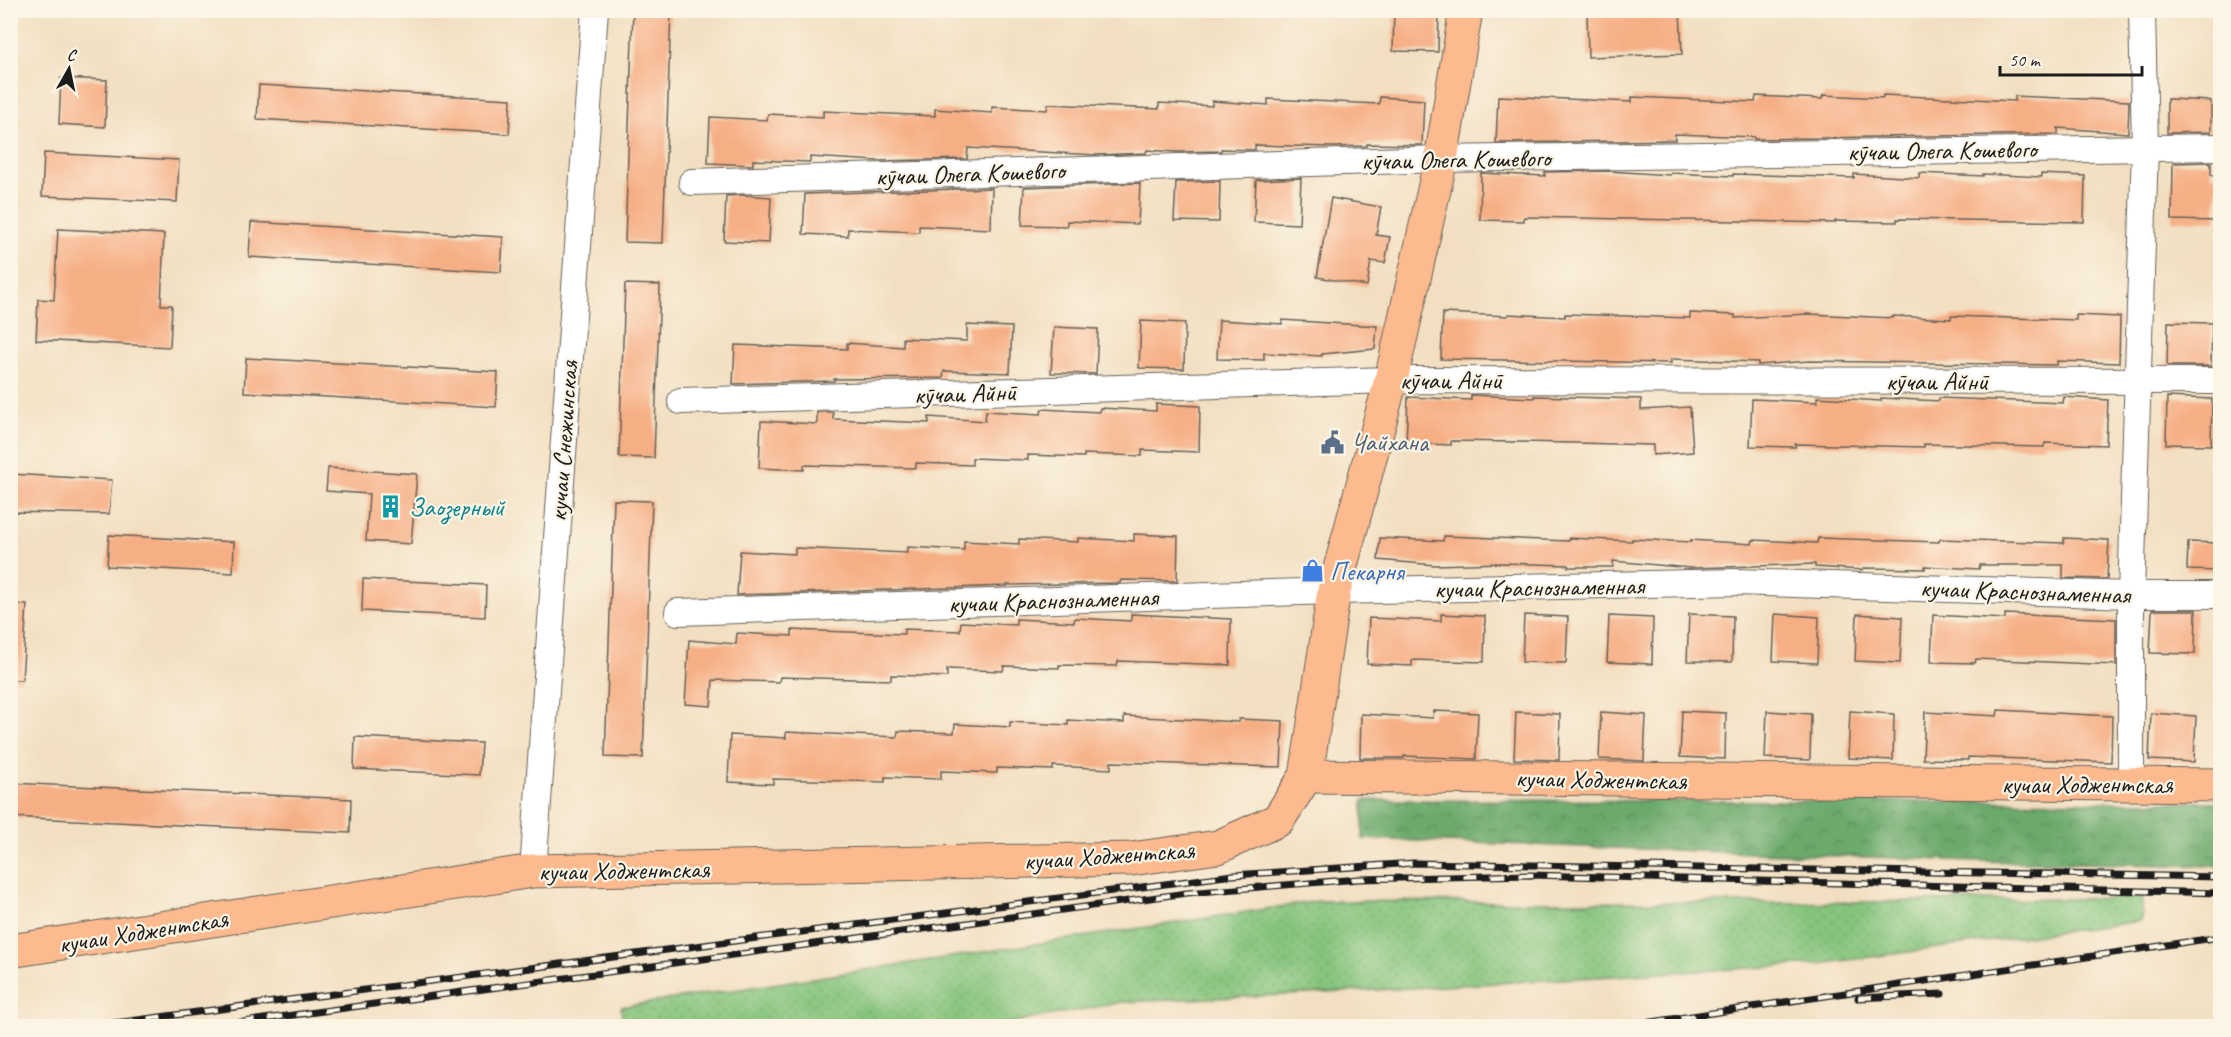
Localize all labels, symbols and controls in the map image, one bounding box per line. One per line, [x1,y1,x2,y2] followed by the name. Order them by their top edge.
[39,39,99,99] north arrow
[2000,39,2142,77] scale bar
[66,45,79,66] text: С
[2009,49,2042,71] text: 50 m
[1847,132,2040,169] street label: кӯчаи Олега Кошевого
[1361,141,1554,178] street label: кӯчаи Олега Кошевого
[875,154,1068,193] street label: кӯчаи Олега Кошевого
[541,358,586,522] street label: кучаи Снежинская
[1400,364,1504,397] street label: кӯчаи Айнӣ
[1886,365,1990,398] street label: кӯчаи Айнӣ
[913,375,1019,412] street label: кӯчаи Айнӣ
[1351,426,1430,459] place label: Чайхана
[1320,429,1346,455] public building icon: Чайхана
[409,491,507,525] place label: Заозерный
[378,494,404,520] building icon: Заозерный
[1330,555,1406,588] place label: Пекарня
[1299,558,1325,584] shop icon: Пекарня
[1434,569,1646,606] street label: кучаи Краснознаменная
[1919,571,2133,612] street label: кучаи Краснознаменная
[948,580,1161,621] street label: кучаи Краснознаменная
[1515,762,1688,798] street label: кучаи Ходжентская
[2001,768,2174,801] street label: кучаи Ходжентская
[1023,833,1197,878] street label: кучаи Ходжентская
[538,852,711,888] street label: кучаи Ходжентская
[56,902,232,961] street label: кучаи Ходжентская

